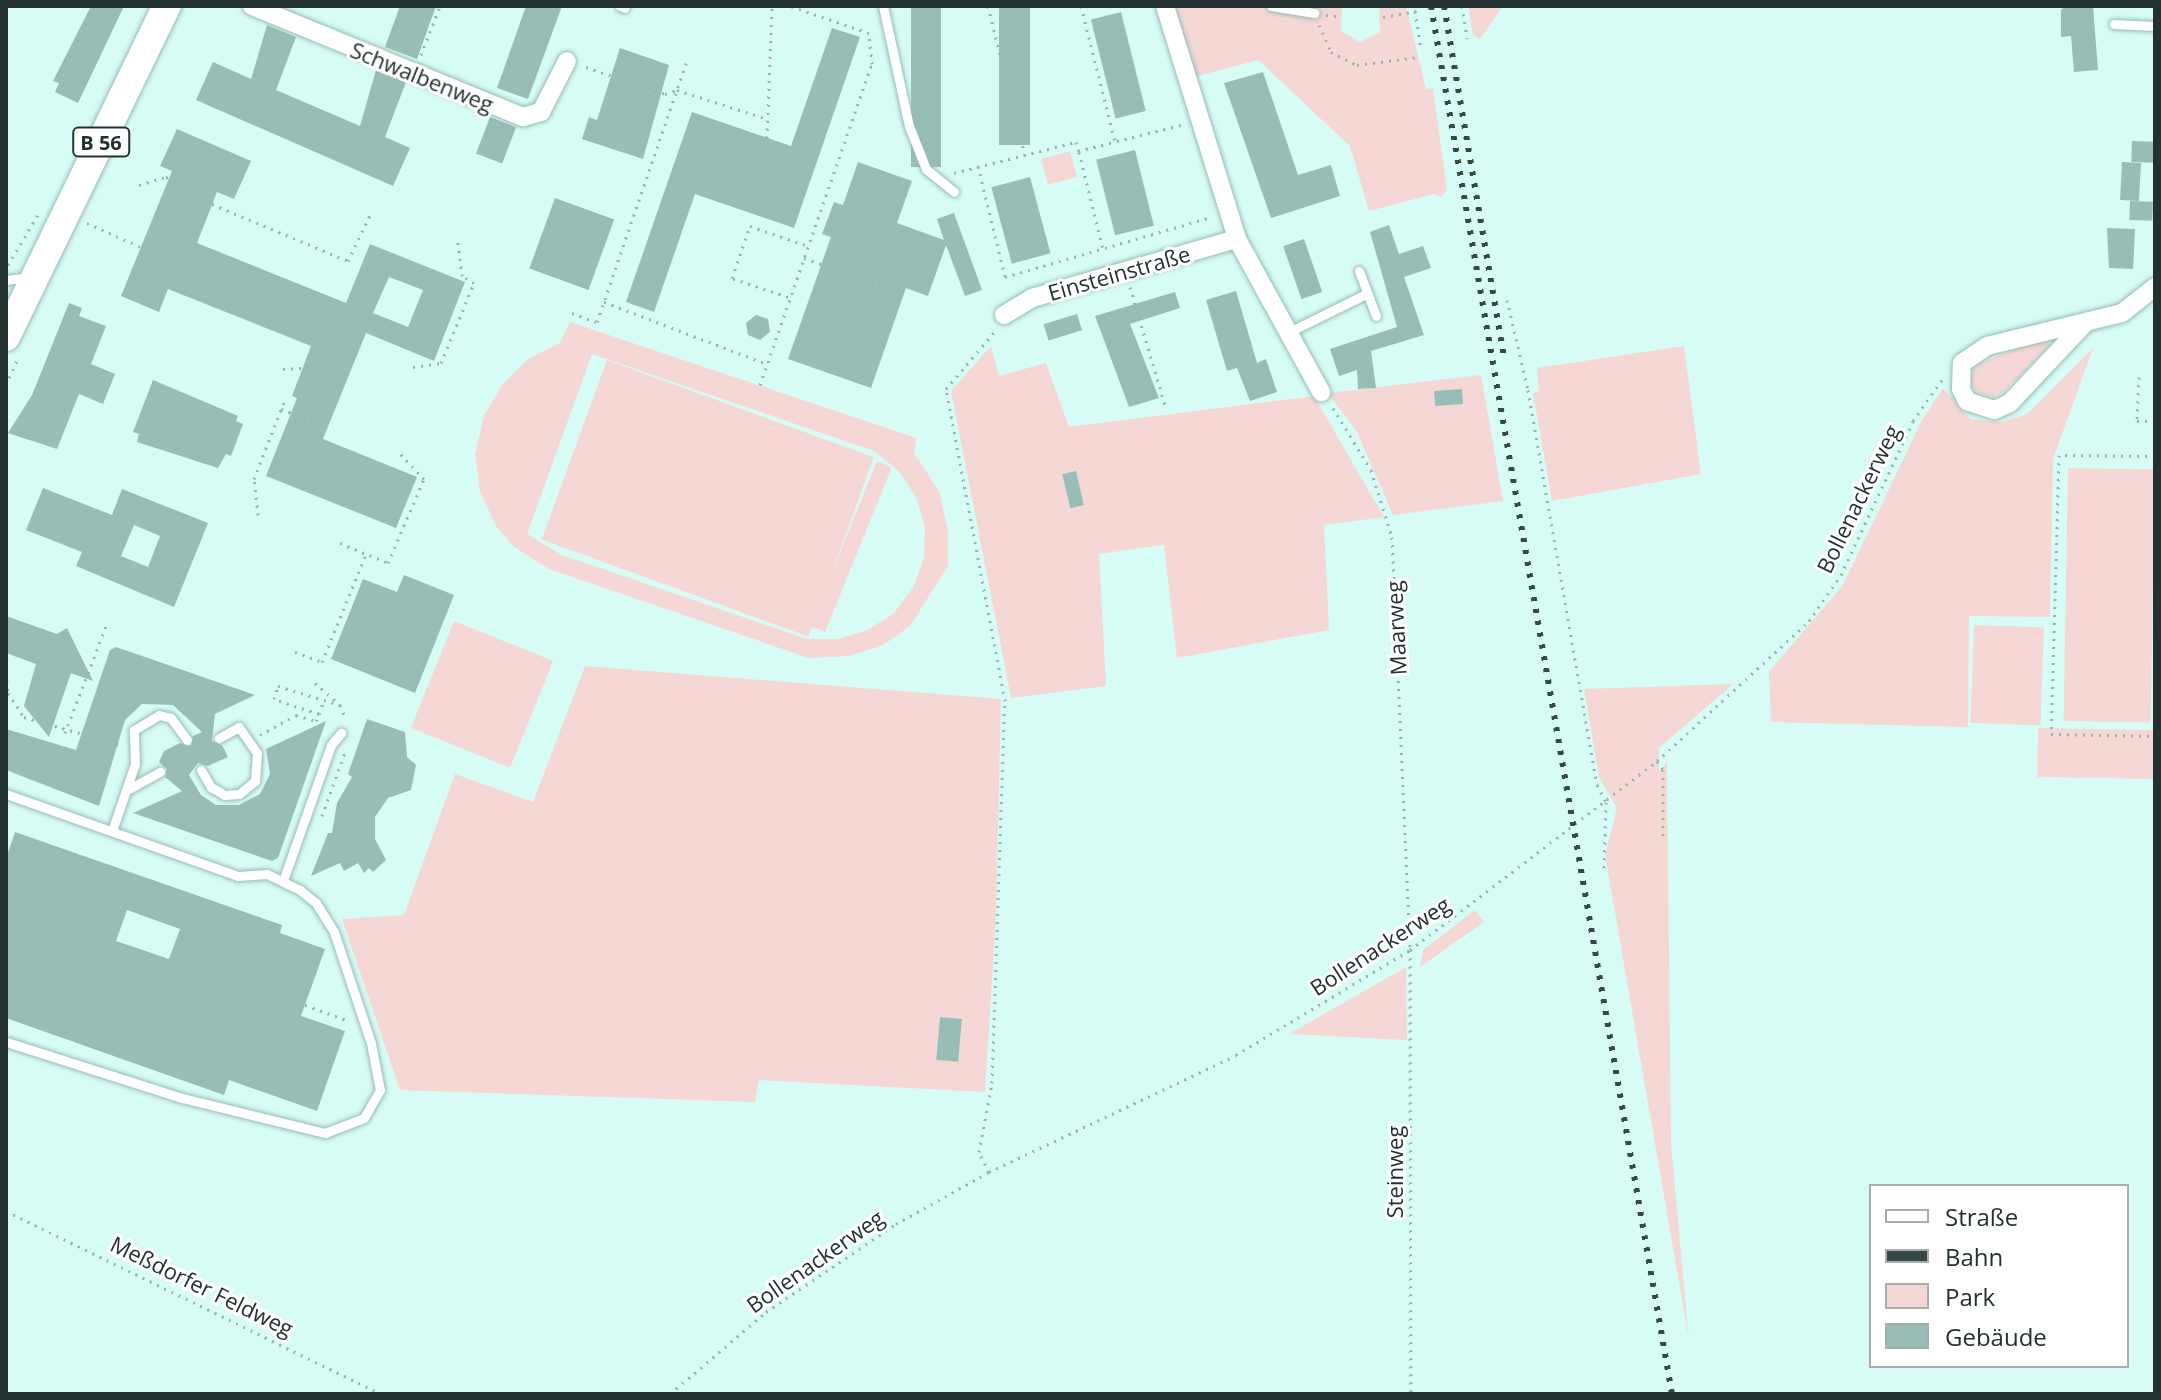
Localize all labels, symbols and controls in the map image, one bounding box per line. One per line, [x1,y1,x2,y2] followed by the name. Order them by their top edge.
[347,36,497,118] street label: Schwalbenweg
[71,126,131,158] road number: B 56
[1045,240,1193,306] street label: Einsteinstraße
[1811,421,1905,577] street label: Bollenackerweg
[1380,580,1412,676] street label: Maarweg
[1305,891,1455,1001] street label: Bollenackerweg
[1382,1126,1408,1218] street label: Steinweg
[1869,1184,2129,1368] legend
[1945,1200,2018,1233] text: Straße
[741,1204,889,1318] street label: Bollenackerweg
[106,1230,298,1342] street label: Meßdorfer Feldweg
[1945,1240,2003,1273] text: Bahn
[1945,1280,1995,1313] text: Park
[1945,1320,2047,1353] text: Gebäude

